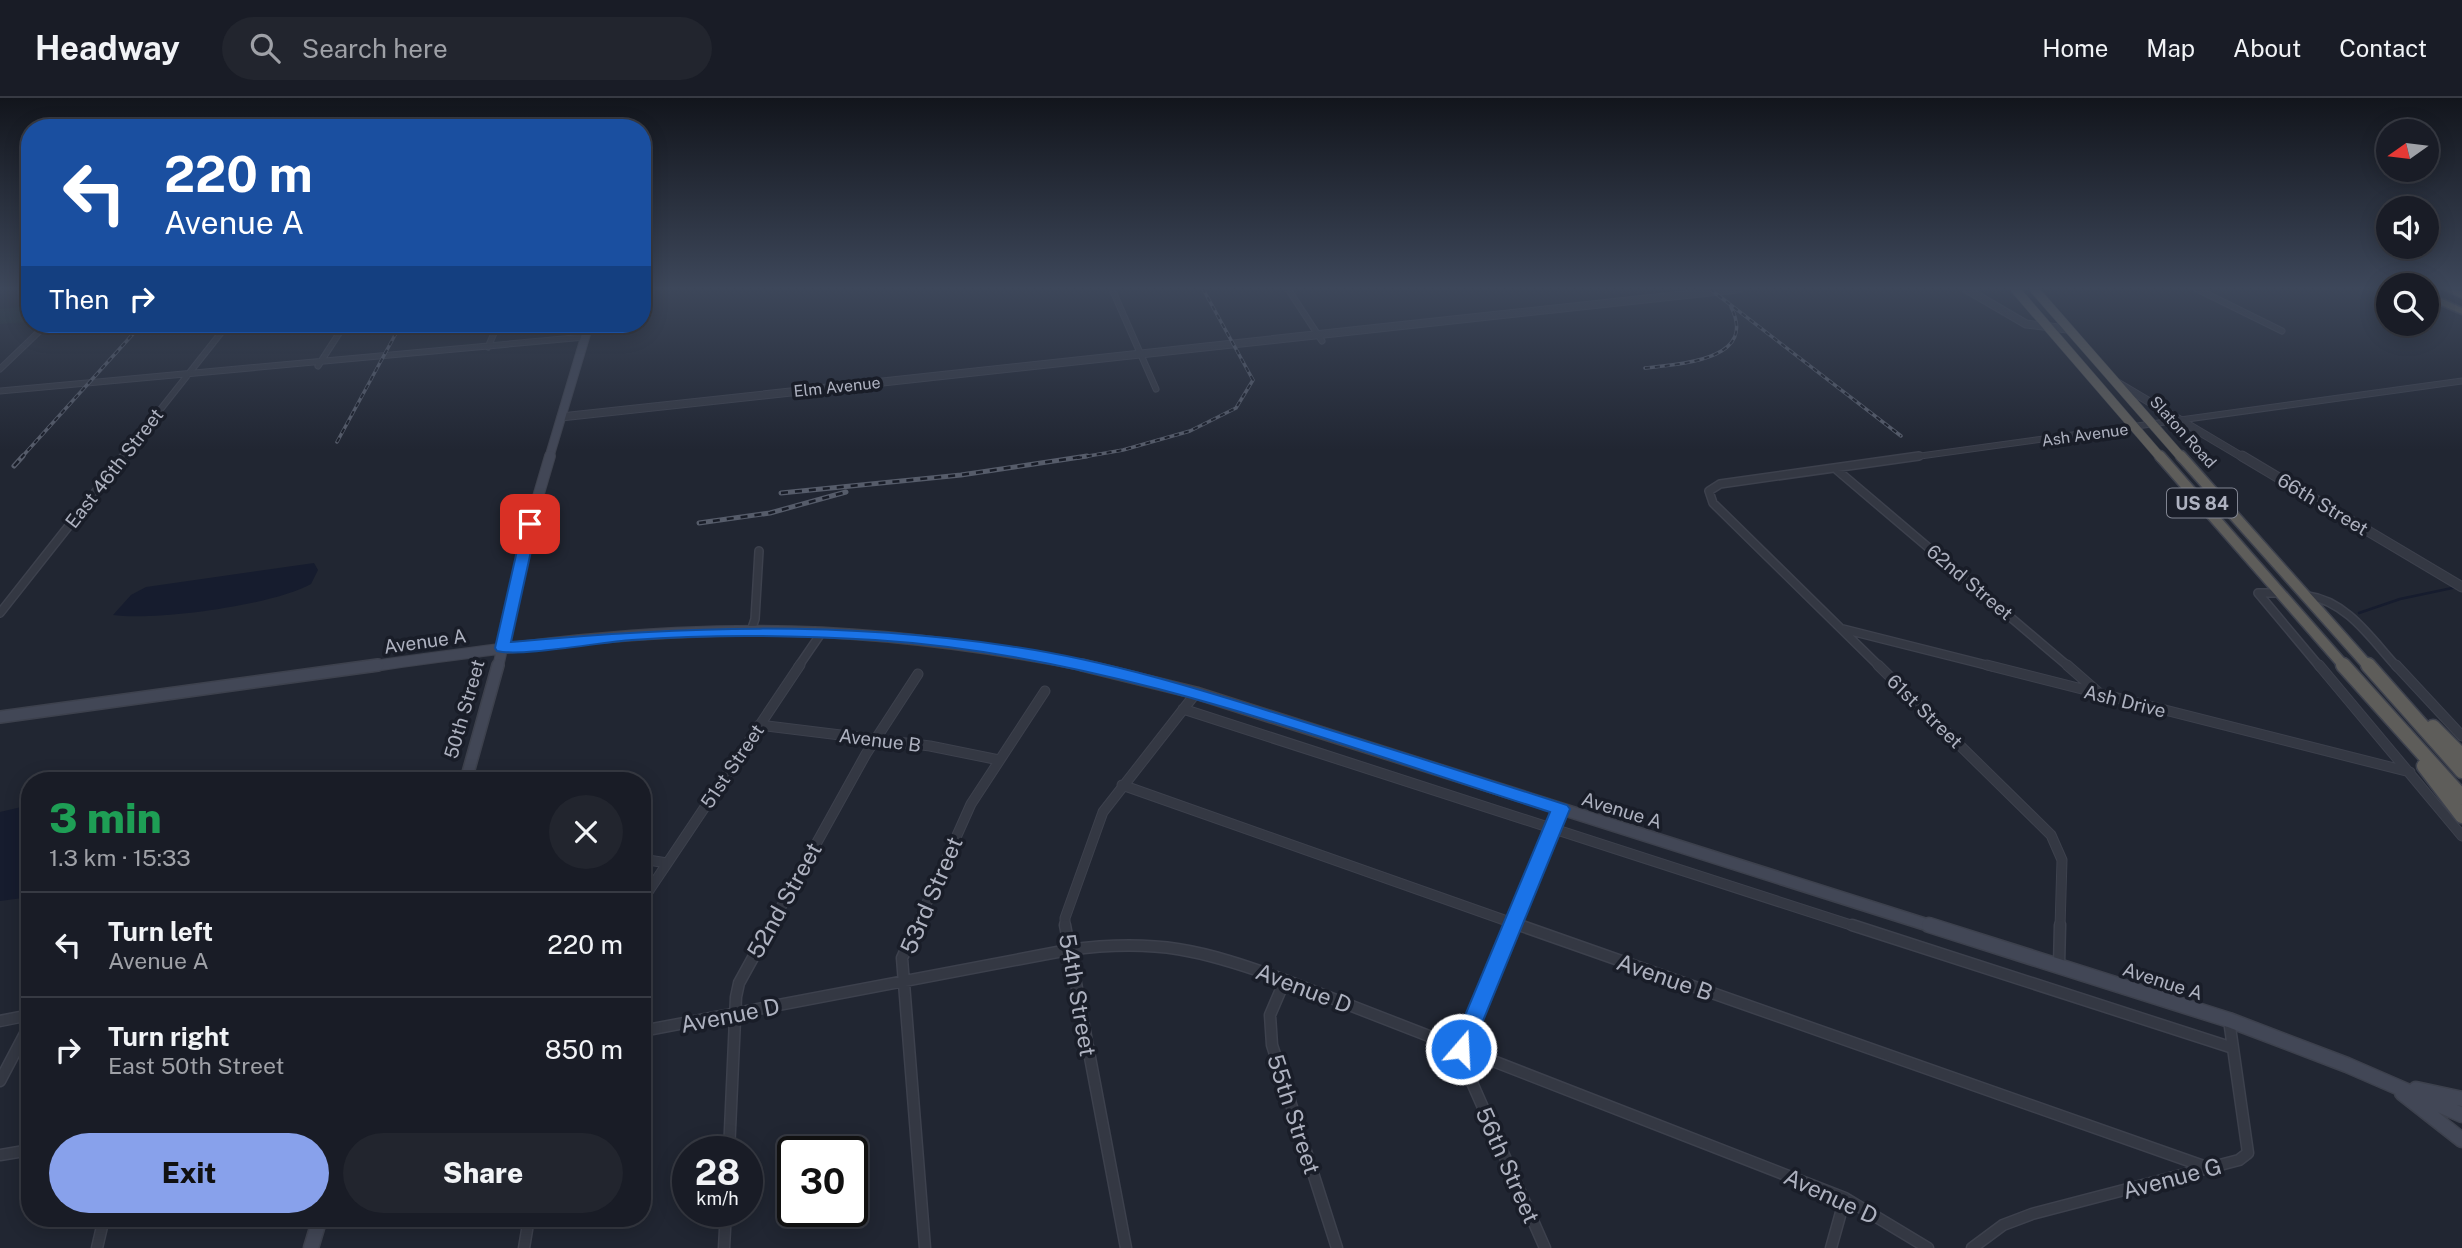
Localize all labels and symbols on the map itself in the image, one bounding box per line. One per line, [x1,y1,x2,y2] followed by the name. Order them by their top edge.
[2376,119,2440,182] north arrow
[793,373,881,401] street label: Elm Avenue
[2146,392,2220,472] street label: Slaton Road
[60,404,168,532] street label: East 46th Street
[2040,420,2130,450] street label: Ash Avenue
[2274,468,2372,540] street label: 66th Street
[2167,488,2237,517] road number: US 84
[500,494,560,554] pin
[1922,540,2018,624] street label: 62nd Street
[382,624,468,658] street label: Avenue A
[439,657,489,761] street label: 50th Street
[1883,670,1967,752] street label: 61st Street
[2082,680,2168,722] street label: Ash Drive
[696,720,768,812] street label: 51st Street
[838,724,922,756] street label: Avenue B
[1579,787,1665,833] street label: Avenue A
[894,832,968,958] street label: 53rd Street
[741,837,827,963] street label: 52nd Street
[1054,932,1102,1058] street label: 54th Street
[1613,948,1717,1006] street label: Avenue B
[1252,957,1356,1019] street label: Avenue D
[2120,958,2206,1004] street label: Avenue A
[678,992,782,1038] street label: Avenue D
[1424,1012,1498,1086] position arrow
[1262,1051,1326,1177] street label: 55th Street
[1470,1103,1546,1227] street label: 56th Street
[777,1136,868,1227] speed limit sign: 30
[2120,1152,2224,1204] street label: Avenue G
[1780,1163,1882,1229] street label: Avenue D

